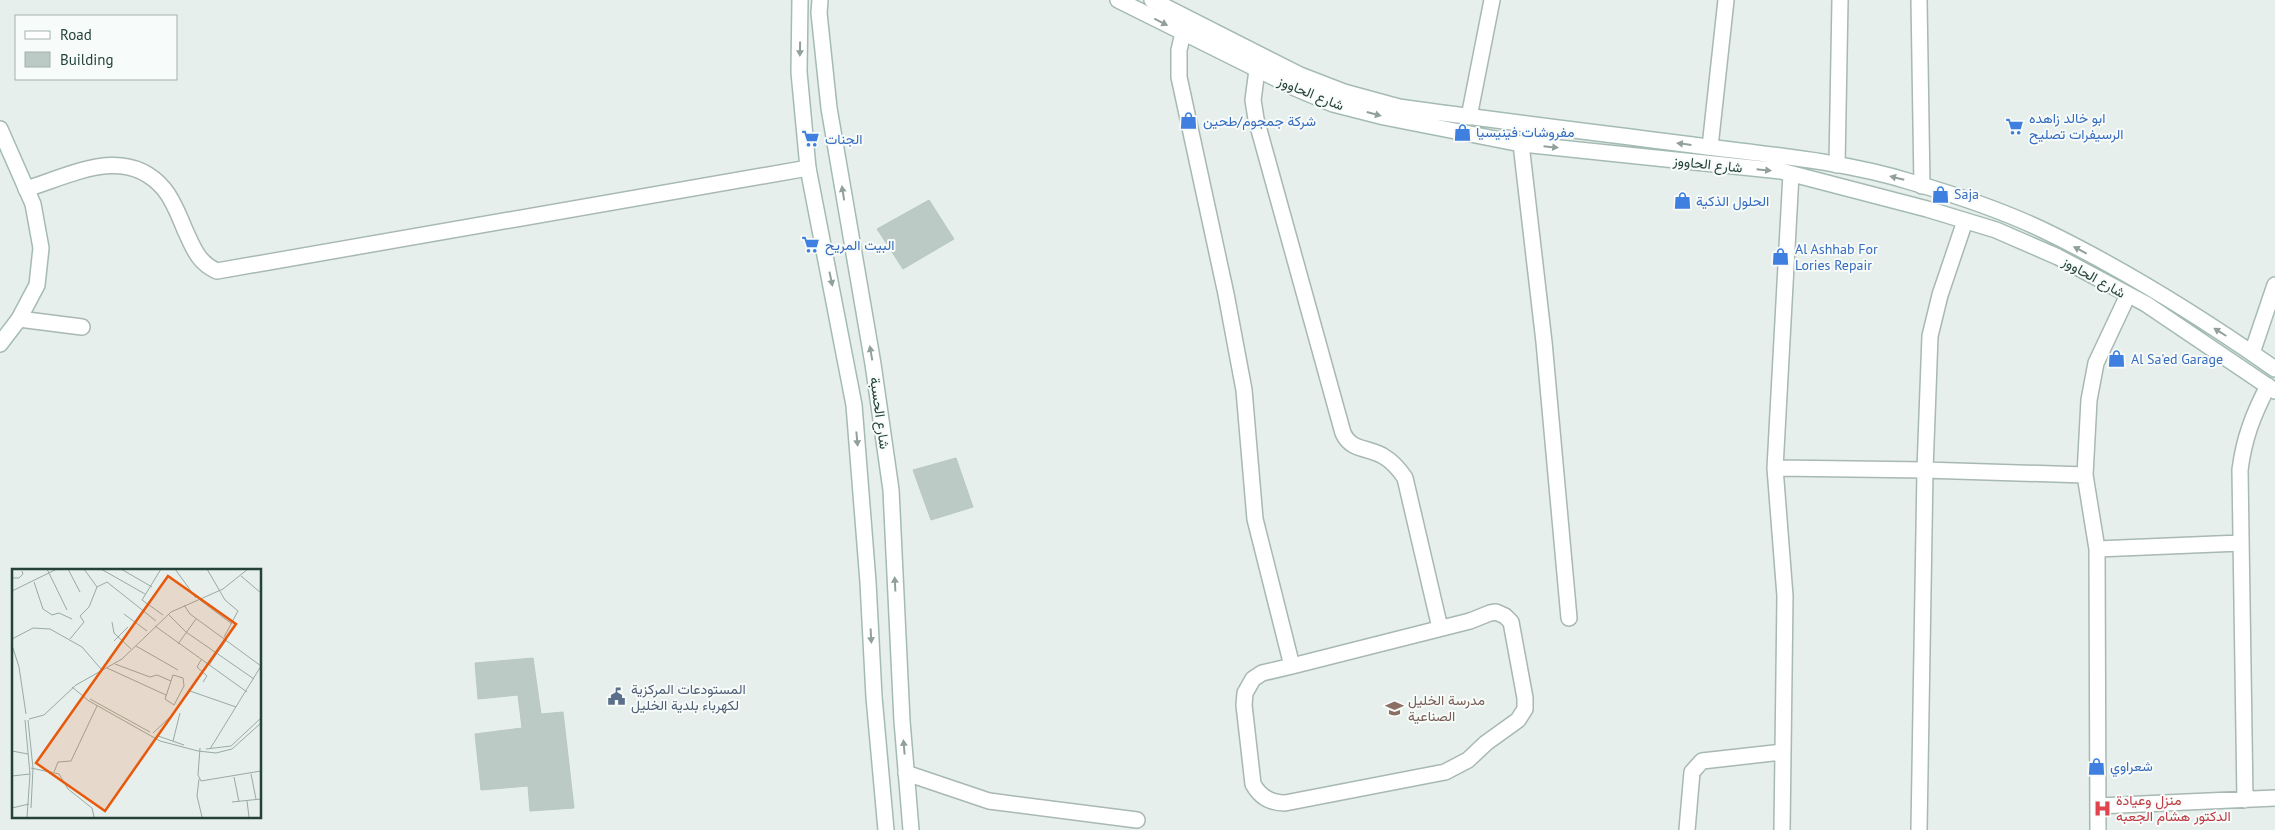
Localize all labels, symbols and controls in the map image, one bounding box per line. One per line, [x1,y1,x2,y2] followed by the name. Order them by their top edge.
[15,15,178,80] legend
[1154,18,1168,26] one-way arrow
[60,25,92,44] text: Road
[796,41,804,57] one-way arrow
[60,50,114,69] text: Building
[1274,71,1347,116] street label: شارع الحاووز
[2029,109,2124,145] place label: ابو خالد زاهده الرسيفرات تصليح
[1179,111,1199,131] shop icon: شركة جمجوم/طحين
[1366,111,1381,119] one-way arrow
[1203,112,1316,130] place label: شركة جمجوم/طحين
[2005,116,2025,136] supermarket icon: ابو خالد زاهده الرسيفرات تصليح
[1452,122,1472,142] shop icon: مفروشات فينيسيا
[1476,123,1574,141] place label: مفروشات فينيسيا
[801,129,821,149] supermarket icon: الجنات
[825,130,862,148] place label: الجنات
[1676,140,1692,148] one-way arrow
[1543,143,1559,151] one-way arrow
[1671,151,1744,179] street label: شارع الحاووز
[1757,166,1773,174] one-way arrow
[1889,174,1904,182] one-way arrow
[1930,184,1950,204] shop icon: Saja
[839,185,847,201] one-way arrow
[1954,185,1979,203] place label: Saja
[1672,191,1692,211] shop icon: الحلول الذكية
[1696,192,1769,211] place label: الحلول الذكية
[801,235,821,255] supermarket icon: البيت المريح
[825,236,894,256] place label: البيت المريح
[1795,240,1878,274] place label: Al Ashhab For Lories Repair
[2073,246,2087,254] one-way arrow
[1771,247,1791,267] shop icon: Al Ashhab For Lories Repair
[2057,252,2129,303] street label: شارع الحاووز
[827,271,835,286] one-way arrow
[2213,328,2227,337] one-way arrow
[867,345,875,361] one-way arrow
[2107,349,2127,369] shop icon: Al Sa'ed Garage
[2131,350,2223,368] place label: Al Sa'ed Garage
[864,376,894,451] street label: شارع الحسبة
[853,431,861,447] one-way arrow
[12,569,261,818] inset map
[891,576,899,592] one-way arrow
[867,628,875,644] one-way arrow
[631,680,746,714] place label: المستودعات المركزية لكهرباء بلدية الخليل
[607,687,627,707] public building icon: المستودعات المركزية لكهرباء بلدية الخليل
[1408,691,1485,725] place label: مدرسة الخليل الصناعية
[1384,698,1404,718] school or university icon: مدرسة الخليل الصناعية
[900,738,908,754] one-way arrow
[2086,756,2106,776] shop icon: شعراوي
[2110,757,2153,778] place label: شعراوي
[2116,791,2231,825] place label: منزل وعيادة الدكتور هشام الجعبه
[2092,798,2112,818] hospital icon: منزل وعيادة الدكتور هشام الجعبه

